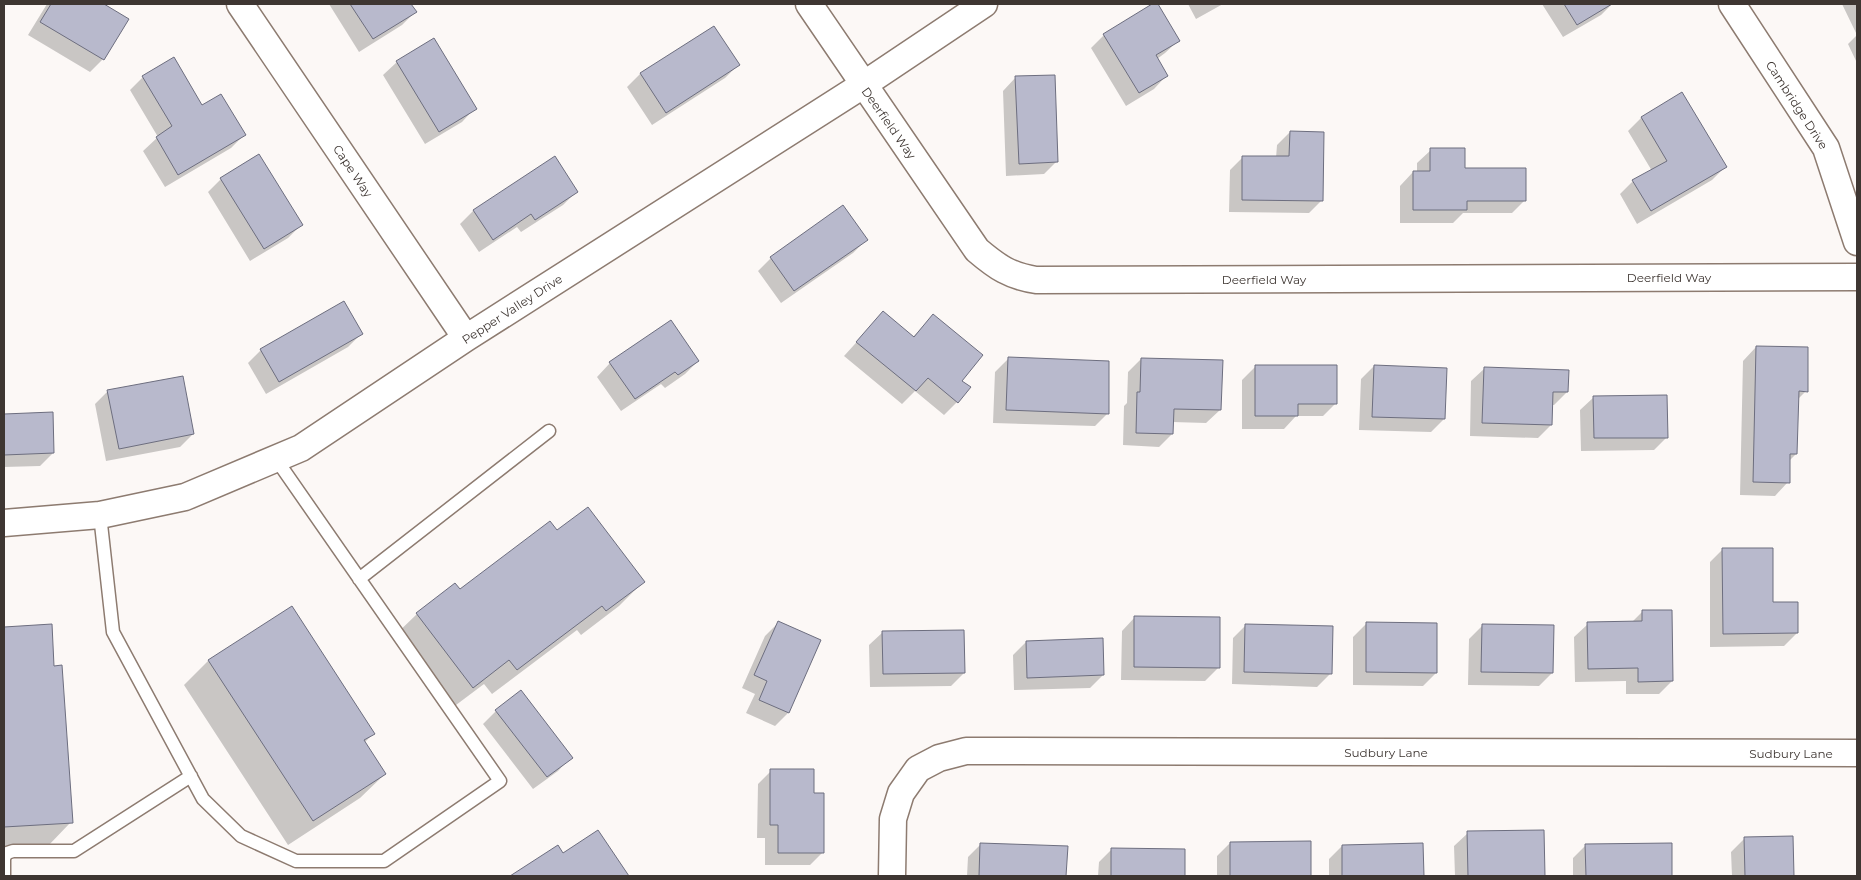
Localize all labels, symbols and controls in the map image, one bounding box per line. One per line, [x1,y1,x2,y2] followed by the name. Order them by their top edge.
[1763,58,1831,152] street label: Cambridge Drive
[859,84,920,162] street label: Deerfield Way
[330,142,376,200] street label: Cape Way
[1627,270,1712,285] street label: Deerfield Way
[459,271,565,347] street label: Pepper Valley Drive
[1222,272,1307,287] street label: Deerfield Way
[1344,745,1428,760] street label: Sudbury Lane
[1749,746,1833,761] street label: Sudbury Lane

